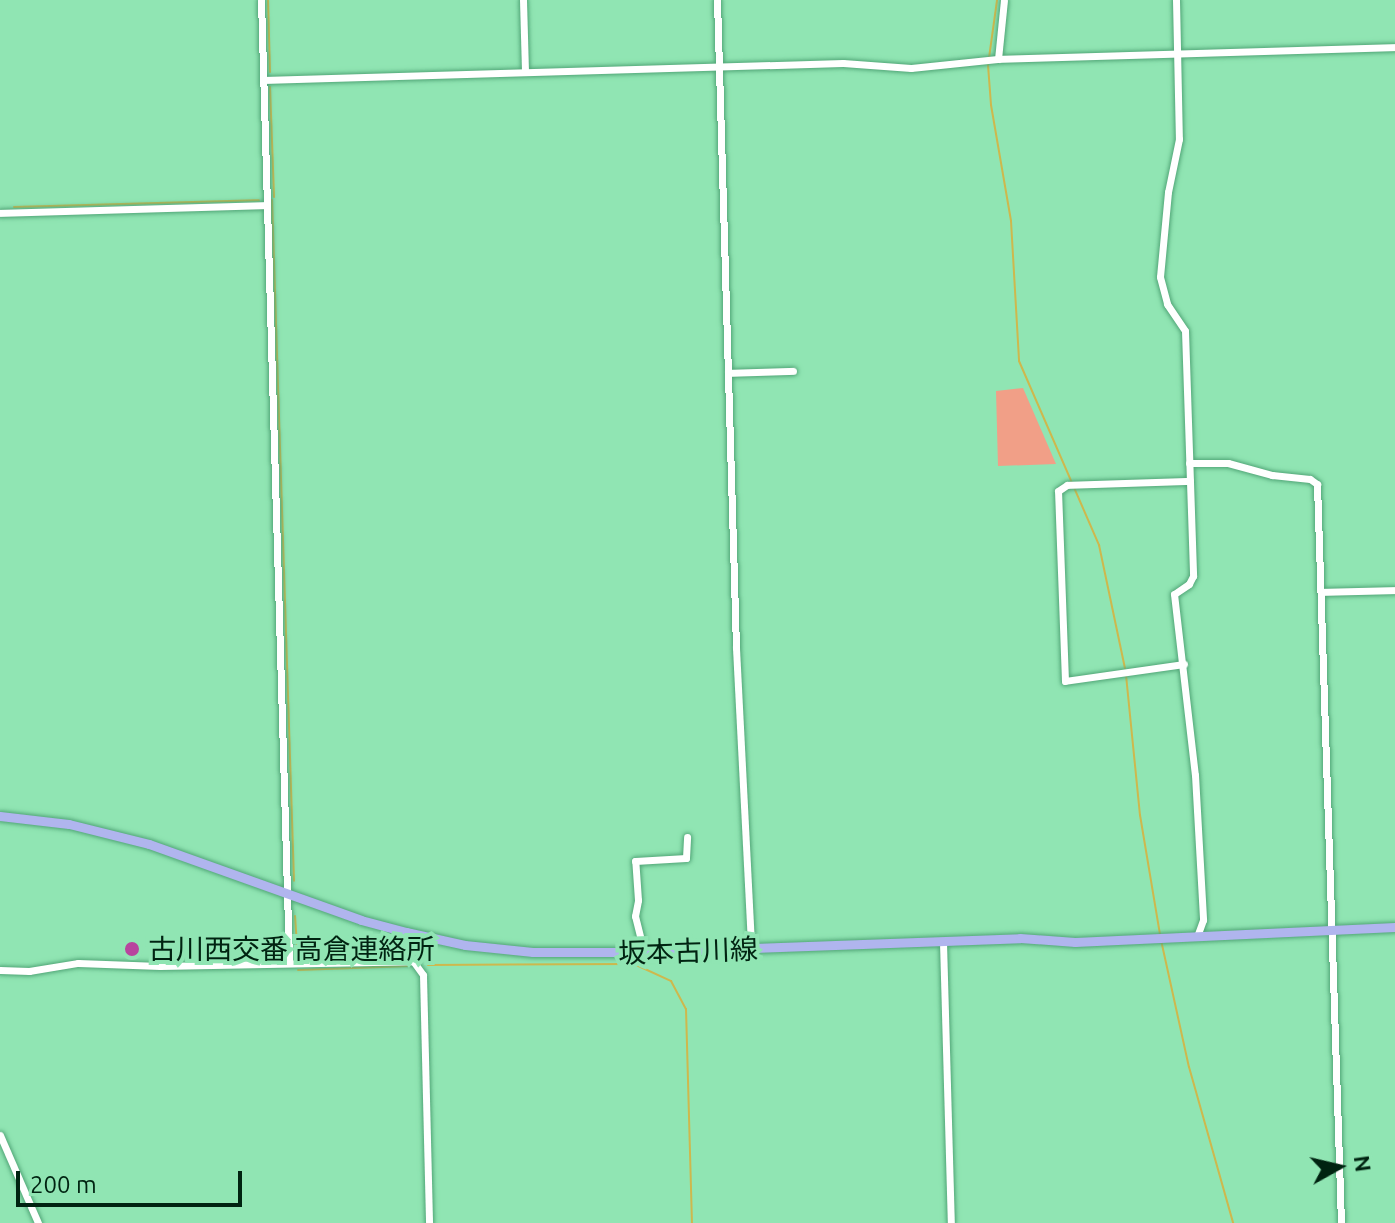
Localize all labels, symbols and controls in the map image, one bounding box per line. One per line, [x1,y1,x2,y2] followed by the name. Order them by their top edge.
[148,932,434,966] place label: 古川西交番 高倉連絡所
[617,932,759,970] street label: 坂本古川線
[123,940,141,958] marker: 古川西交番 高倉連絡所
[1299,1127,1379,1207] north arrow
[1350,1154,1377,1173] text: N
[20,1155,246,1205] scale bar
[30,1171,97,1198] text: 200 m

